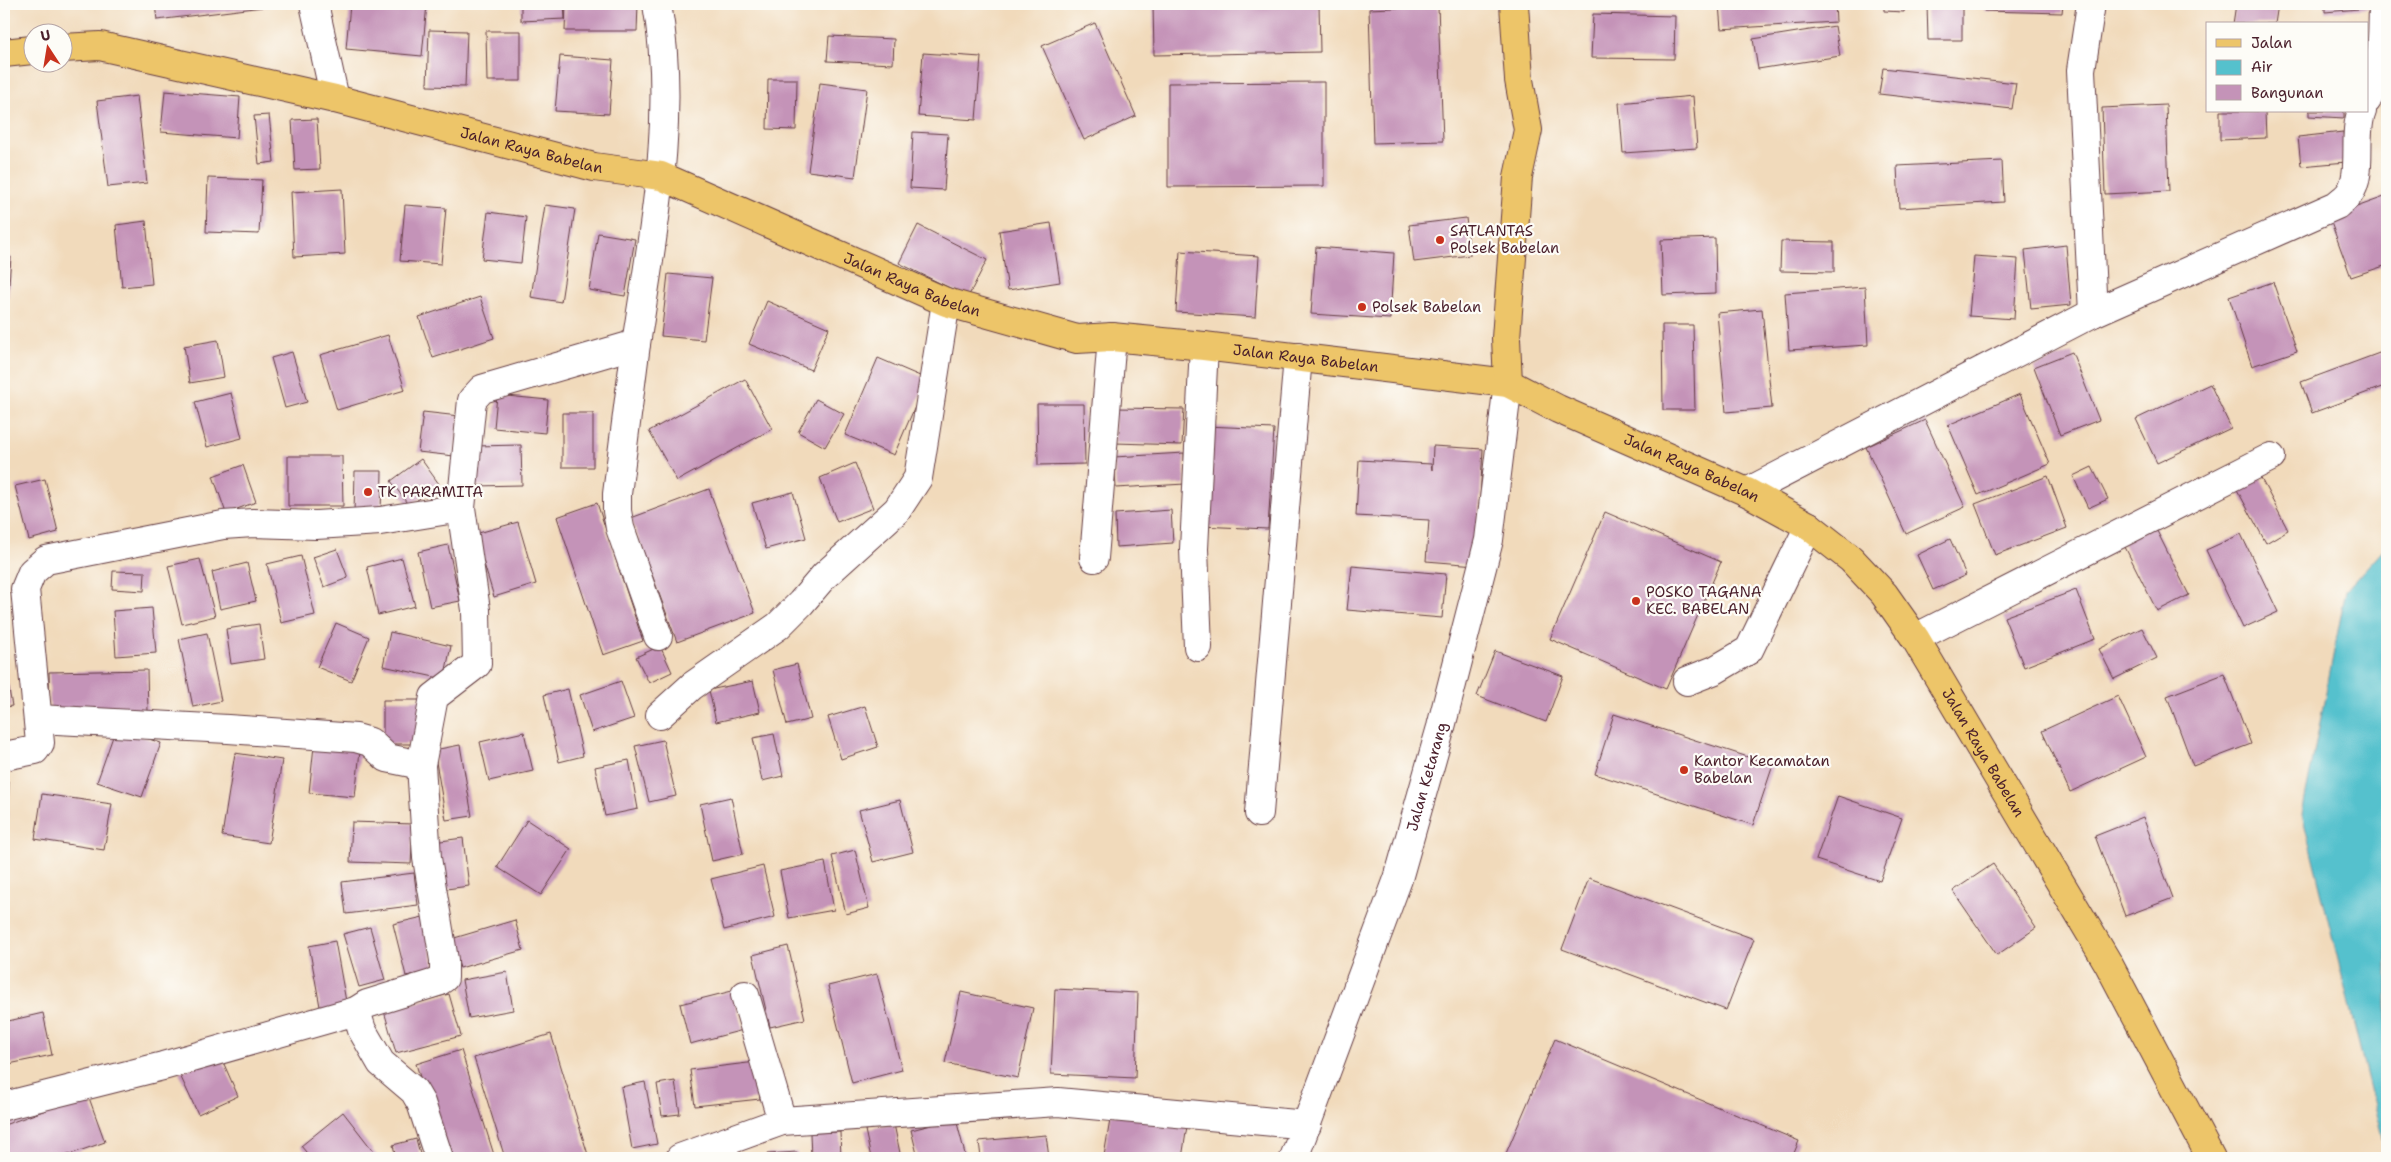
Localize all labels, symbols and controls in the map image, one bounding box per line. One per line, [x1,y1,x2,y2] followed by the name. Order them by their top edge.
[22,22,72,72] north arrow
[2206,22,2368,112] legend
[39,25,52,45] text: U
[2251,33,2292,53] text: Jalan
[2251,57,2273,77] text: Air
[2251,83,2323,103] text: Bangunan
[458,122,604,178] street label: Jalan Raya Babelan
[1450,221,1559,258] place label: SATLANTAS Polsek Babelan
[1434,234,1446,246] marker: SATLANTAS Polsek Babelan
[840,248,983,321] street label: Jalan Raya Babelan
[1372,297,1481,317] place label: Polsek Babelan
[1356,301,1368,313] marker: Polsek Babelan
[1232,340,1380,377] street label: Jalan Raya Babelan
[1620,429,1763,507] street label: Jalan Raya Babelan
[378,482,483,502] place label: TK PARAMITA
[362,486,374,498] marker: TK PARAMITA
[1646,582,1762,619] place label: POSKO TAGANA KEC. BABELAN
[1630,595,1642,607] marker: POSKO TAGANA KEC. BABELAN
[1937,685,2029,821] street label: Jalan Raya Babelan
[1402,720,1452,834] street label: Jalan Ketarang
[1694,751,1830,788] place label: Kantor Kecamatan Babelan
[1678,764,1690,776] marker: Kantor Kecamatan Babelan

